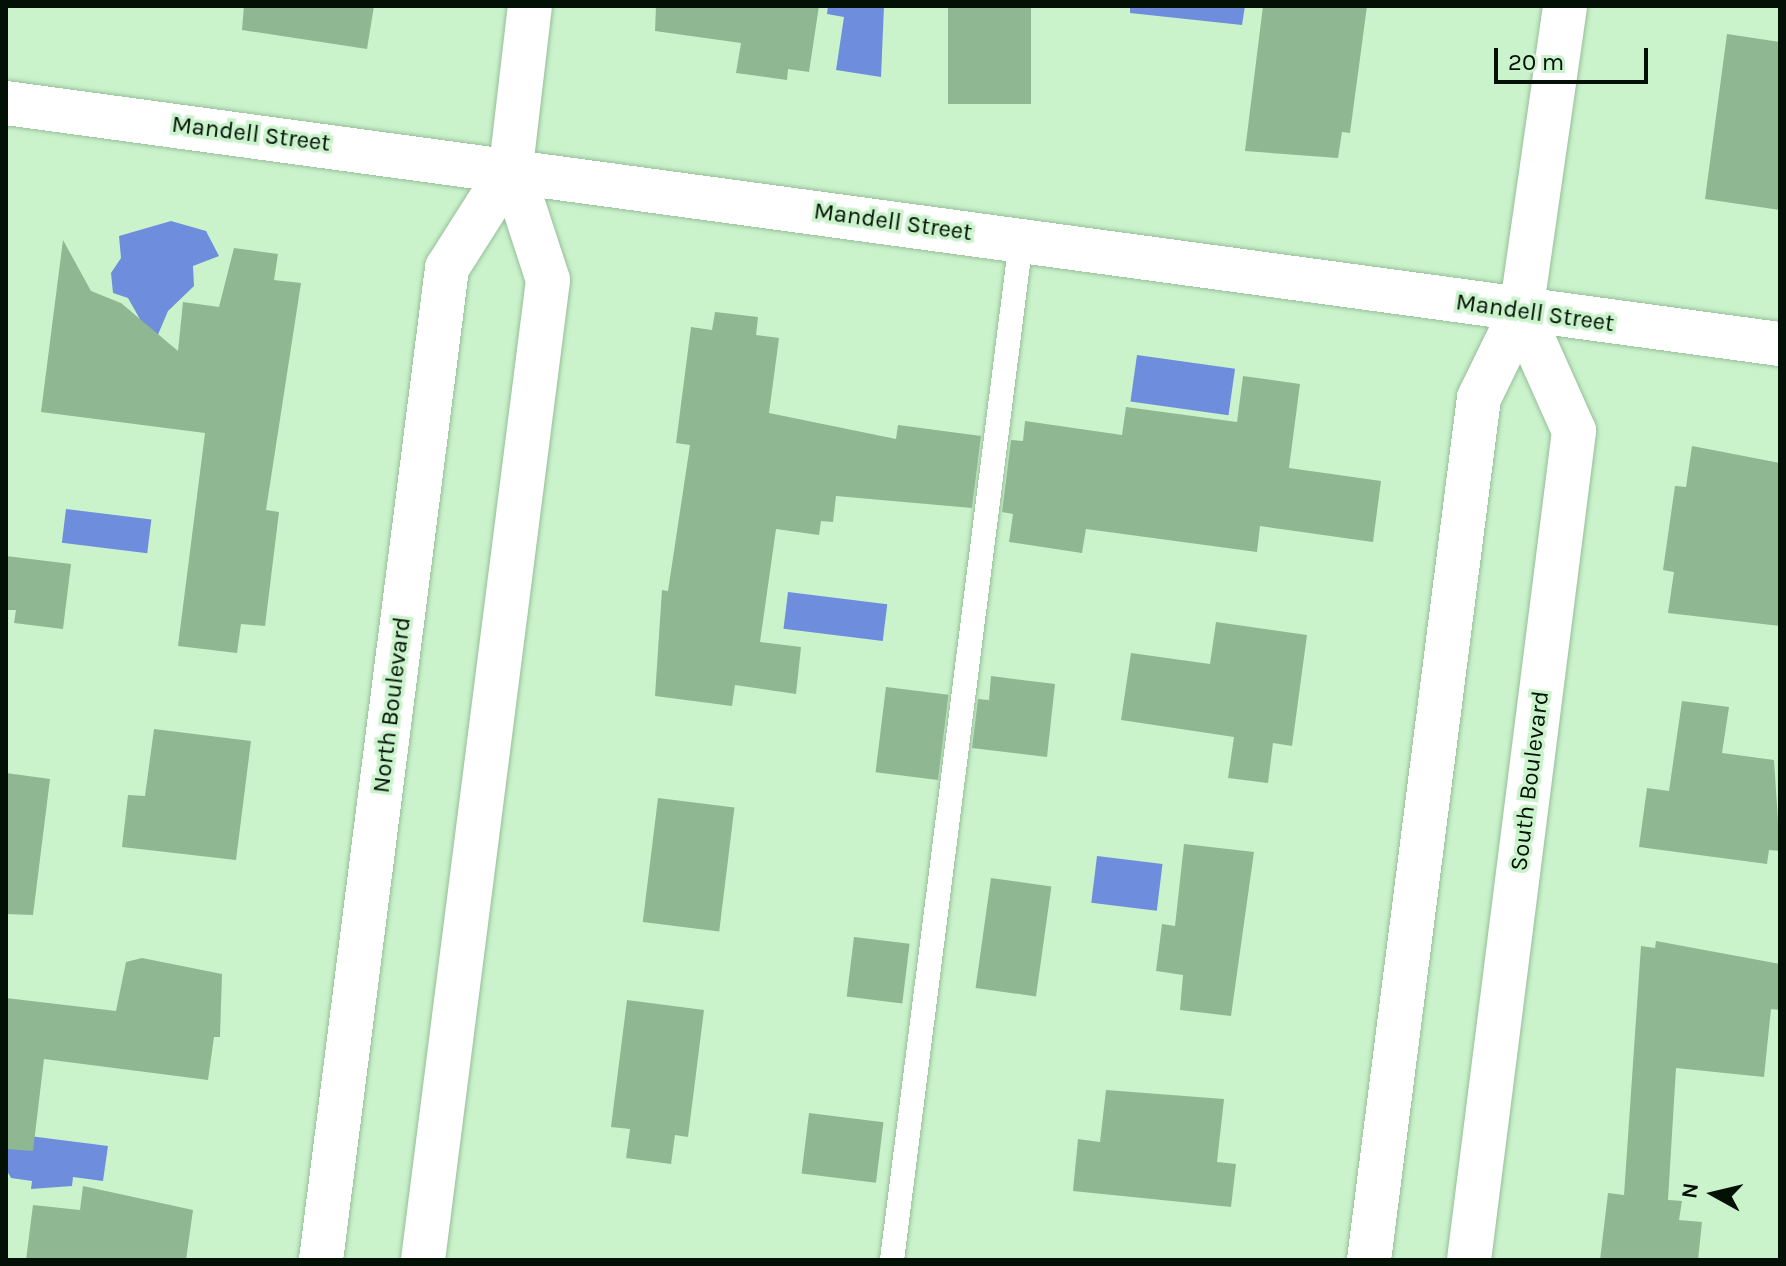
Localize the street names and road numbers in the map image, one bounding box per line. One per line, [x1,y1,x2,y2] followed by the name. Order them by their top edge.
[170,110,332,158] street label: Mandell Street
[812,197,974,247] street label: Mandell Street
[1454,288,1616,338] street label: Mandell Street
[367,615,417,795] street label: North Boulevard
[1505,689,1555,873] street label: South Boulevard

